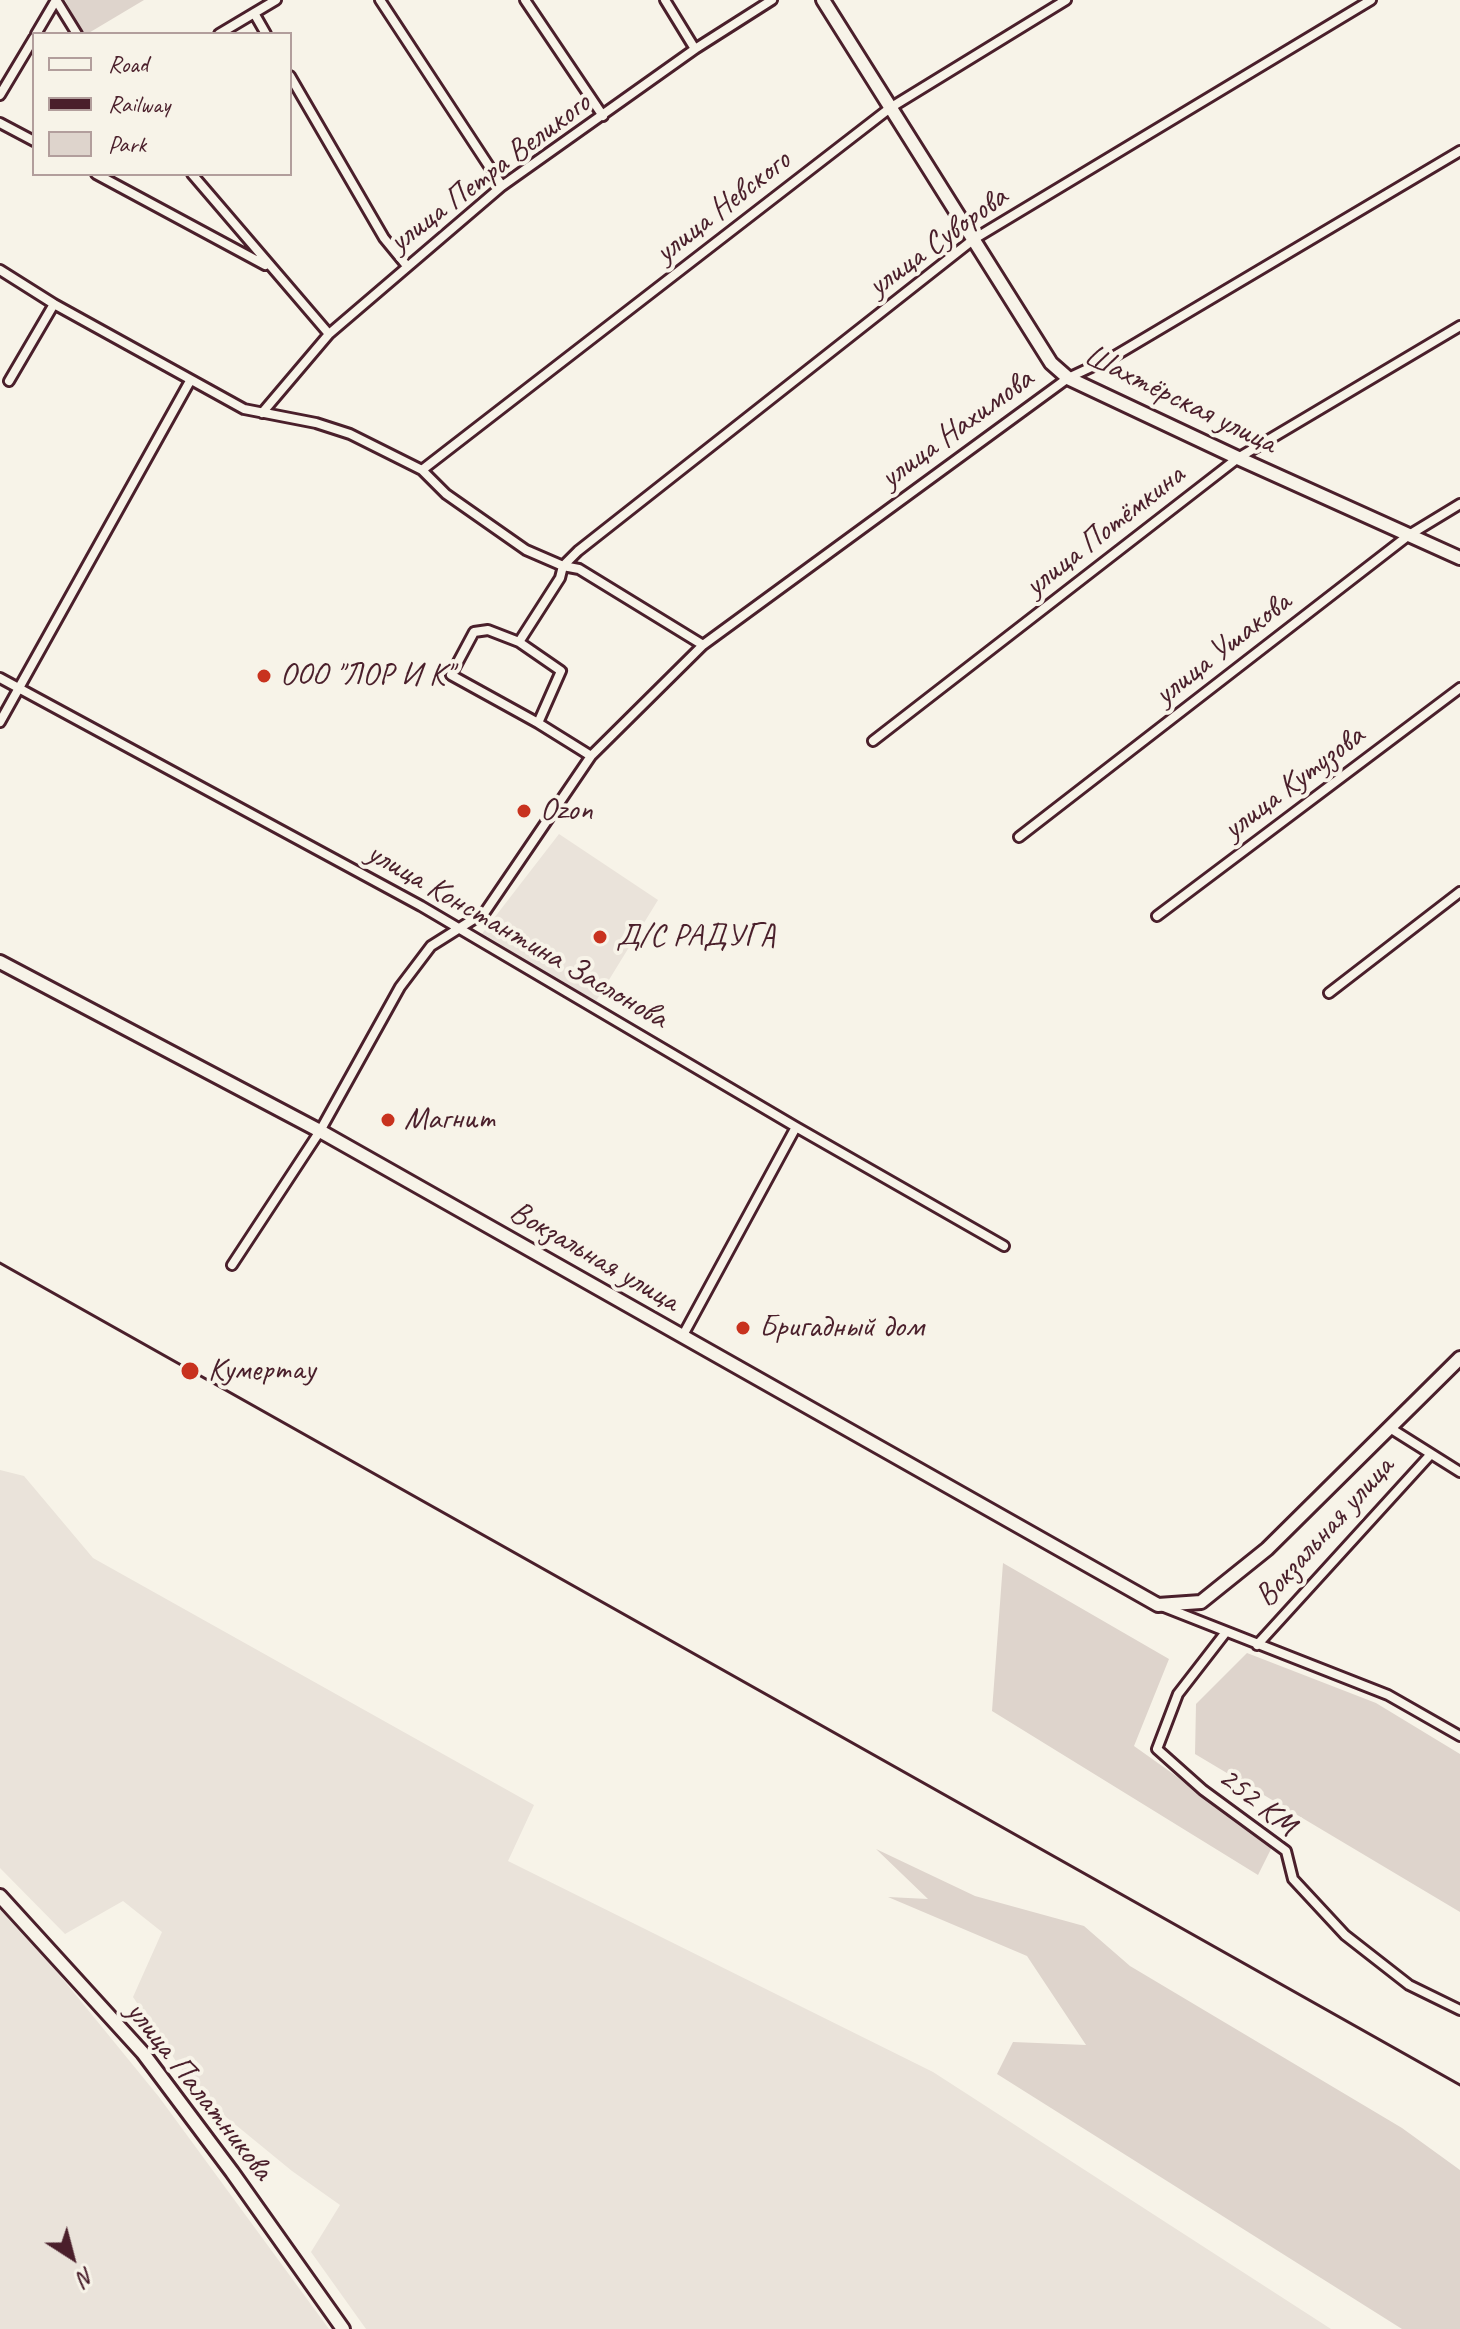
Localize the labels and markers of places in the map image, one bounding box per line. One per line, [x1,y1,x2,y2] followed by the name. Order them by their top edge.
[280,657,452,695] place label: ООО "ЛОР И К"
[255,667,273,685] marker: ООО "ЛОР И К"
[540,792,593,830] place label: Ozon
[515,802,533,820] marker: Ozon
[616,918,775,956] place label: Д/С РАДУГА
[591,928,609,946] marker: Д/С РАДУГА
[404,1101,495,1139] place label: Магнит
[379,1111,397,1129] marker: Магнит
[759,1309,924,1347] place label: Бригадный дом
[734,1319,752,1337] marker: Бригадный дом
[208,1352,315,1390] place label: Кумертау
[179,1360,201,1382] marker: Кумертау

